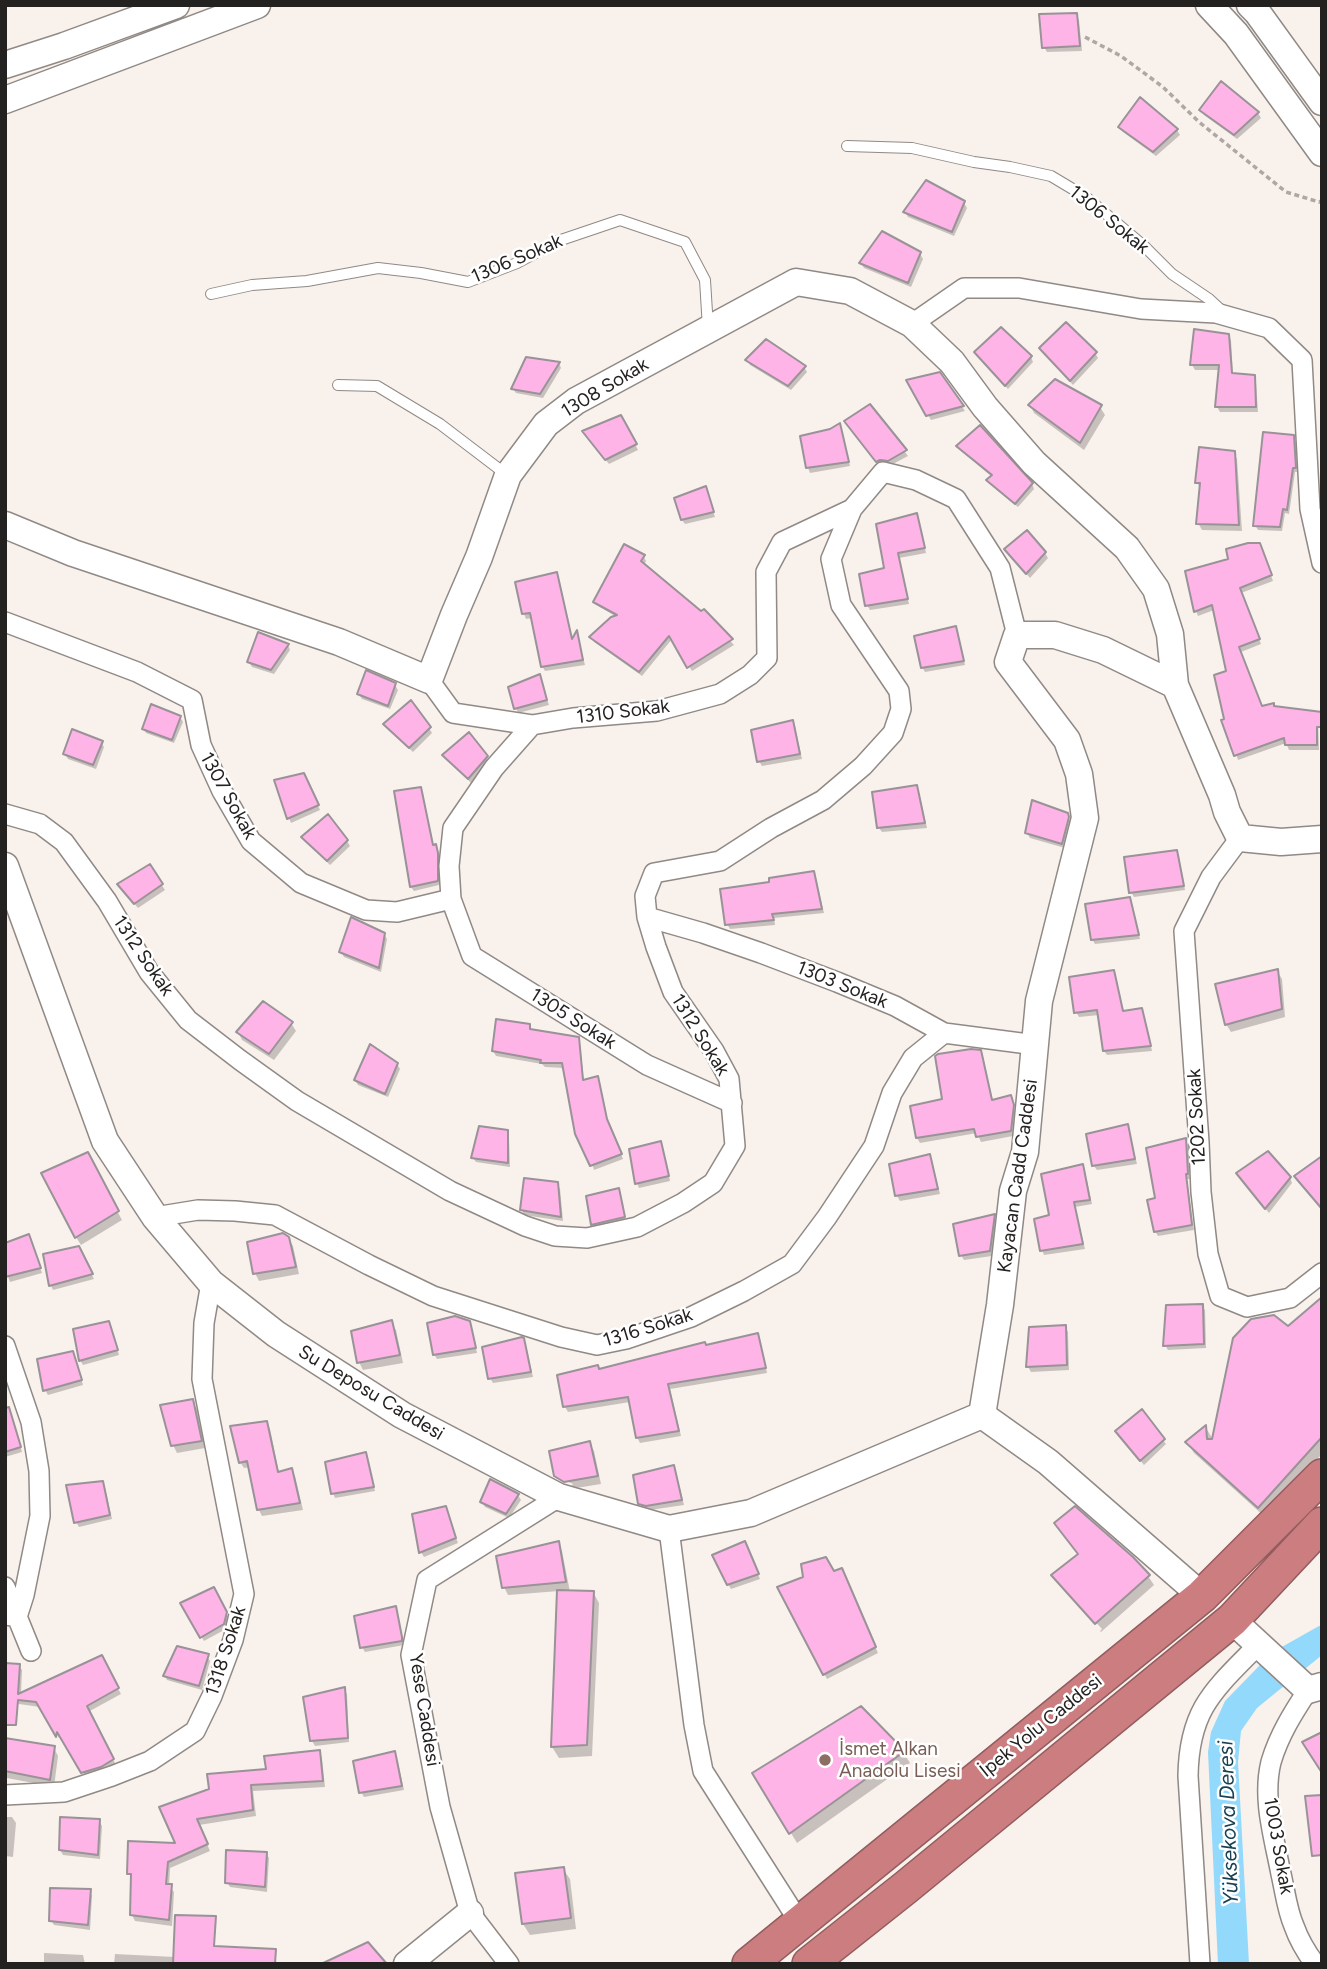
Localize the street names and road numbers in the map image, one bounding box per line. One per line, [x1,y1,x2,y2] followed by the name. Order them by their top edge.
[1064,181,1154,259] street label: 1306 Sokak
[468,230,566,288] street label: 1306 Sokak
[557,353,653,423] street label: 1308 Sokak
[575,695,671,729] street label: 1310 Sokak
[195,749,261,843] street label: 1307 Sokak
[108,912,178,1000] street label: 1312 Sokak
[793,956,891,1014] street label: 1303 Sokak
[526,984,620,1054] street label: 1305 Sokak
[666,990,734,1080] street label: 1312 Sokak
[1183,1068,1211,1166] street label: 1202 Sokak
[993,1078,1043,1274] street label: Kayacan Cadd Caddesi
[601,1304,695,1352] street label: 1316 Sokak
[294,1340,448,1446] street label: Su Deposu Caddesi
[201,1603,251,1699] street label: 1318 Sokak
[404,1652,444,1768] street label: Yese Caddesi
[975,1670,1107,1782] street label: İpek Yolu Caddesi
[1258,1796,1298,1896] street label: 1003 Sokak

